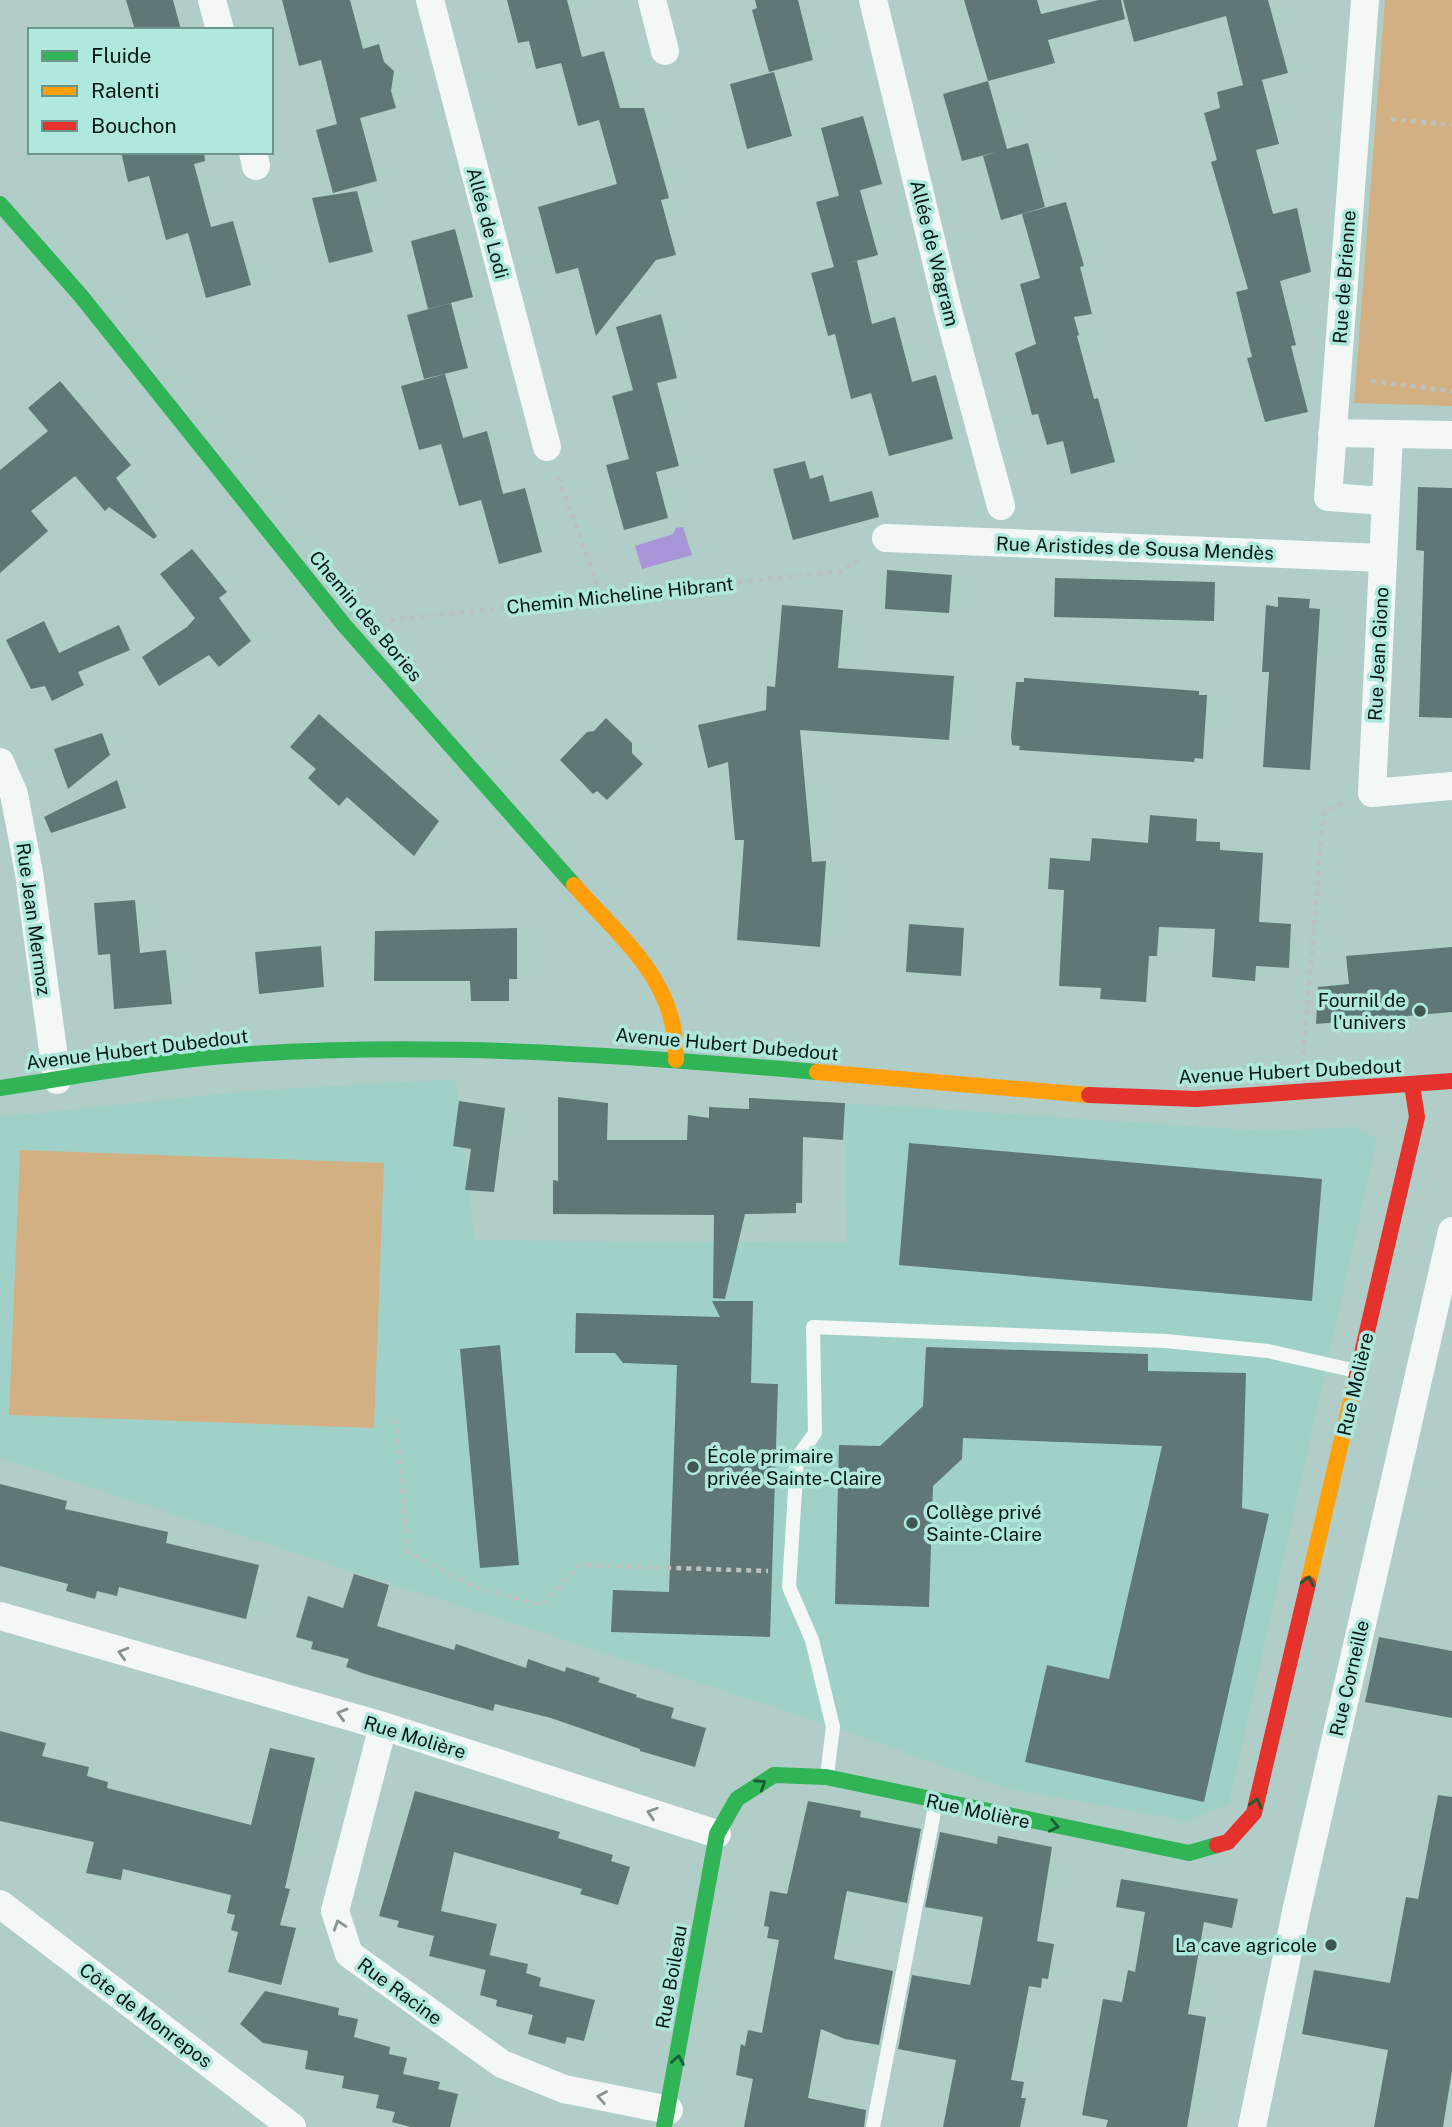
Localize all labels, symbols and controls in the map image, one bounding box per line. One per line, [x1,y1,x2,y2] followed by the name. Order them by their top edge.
[28,28,273,154] legend
[91,43,151,68] text: Fluide
[91,78,159,103] text: Ralenti
[91,113,177,138] text: Bouchon
[463,165,513,281] street label: Allée de Lodi
[906,178,964,328] street label: Allée de Wagram
[1328,210,1360,344] street label: Rue de Brienne
[996,532,1274,564] street label: Rue Aristides de Sousa Mendès
[305,546,427,686] street label: Chemin des Bories
[505,572,735,618] street label: Chemin Micheline Hibrant
[1364,586,1392,722] street label: Rue Jean Giono
[12,841,56,997] street label: Rue Jean Mermoz
[1318,989,1406,1033] place label: Fournil de l'univers
[1412,1003,1428,1019] marker: Fournil de l'univers
[615,1023,839,1065] street label: Avenue Hubert Dubedout
[25,1024,249,1074] street label: Avenue Hubert Dubedout
[1178,1054,1402,1088] street label: Avenue Hubert Dubedout
[1332,1330,1378,1438] street label: Rue Molière
[707,1445,882,1489] place label: École primaire privée Sainte-Claire
[685,1459,701,1475] marker: École primaire privée Sainte-Claire
[926,1501,1042,1545] place label: Collège privé Sainte-Claire
[904,1515,920,1531] marker: Collège privé Sainte-Claire
[1300,1575,1315,1587] one-way arrow
[1325,1618,1373,1738] street label: Rue Corneille
[117,1646,129,1661] one-way arrow
[336,1708,348,1723] one-way arrow
[361,1711,469,1763] street label: Rue Molière
[753,1779,766,1792] one-way arrow
[924,1789,1032,1833] street label: Rue Molière
[1248,1797,1262,1809] one-way arrow
[647,1807,659,1821] one-way arrow
[1048,1818,1060,1833] one-way arrow
[333,1919,347,1932] one-way arrow
[651,1923,691,2031] street label: Rue Boileau
[1175,1934,1317,1956] place label: La cave agricole
[1323,1937,1339,1953] marker: La cave agricole
[354,1953,446,2029] street label: Rue Racine
[75,1958,217,2072] street label: Côte de Monrepos
[670,2054,685,2066] one-way arrow
[596,2090,608,2105] one-way arrow

